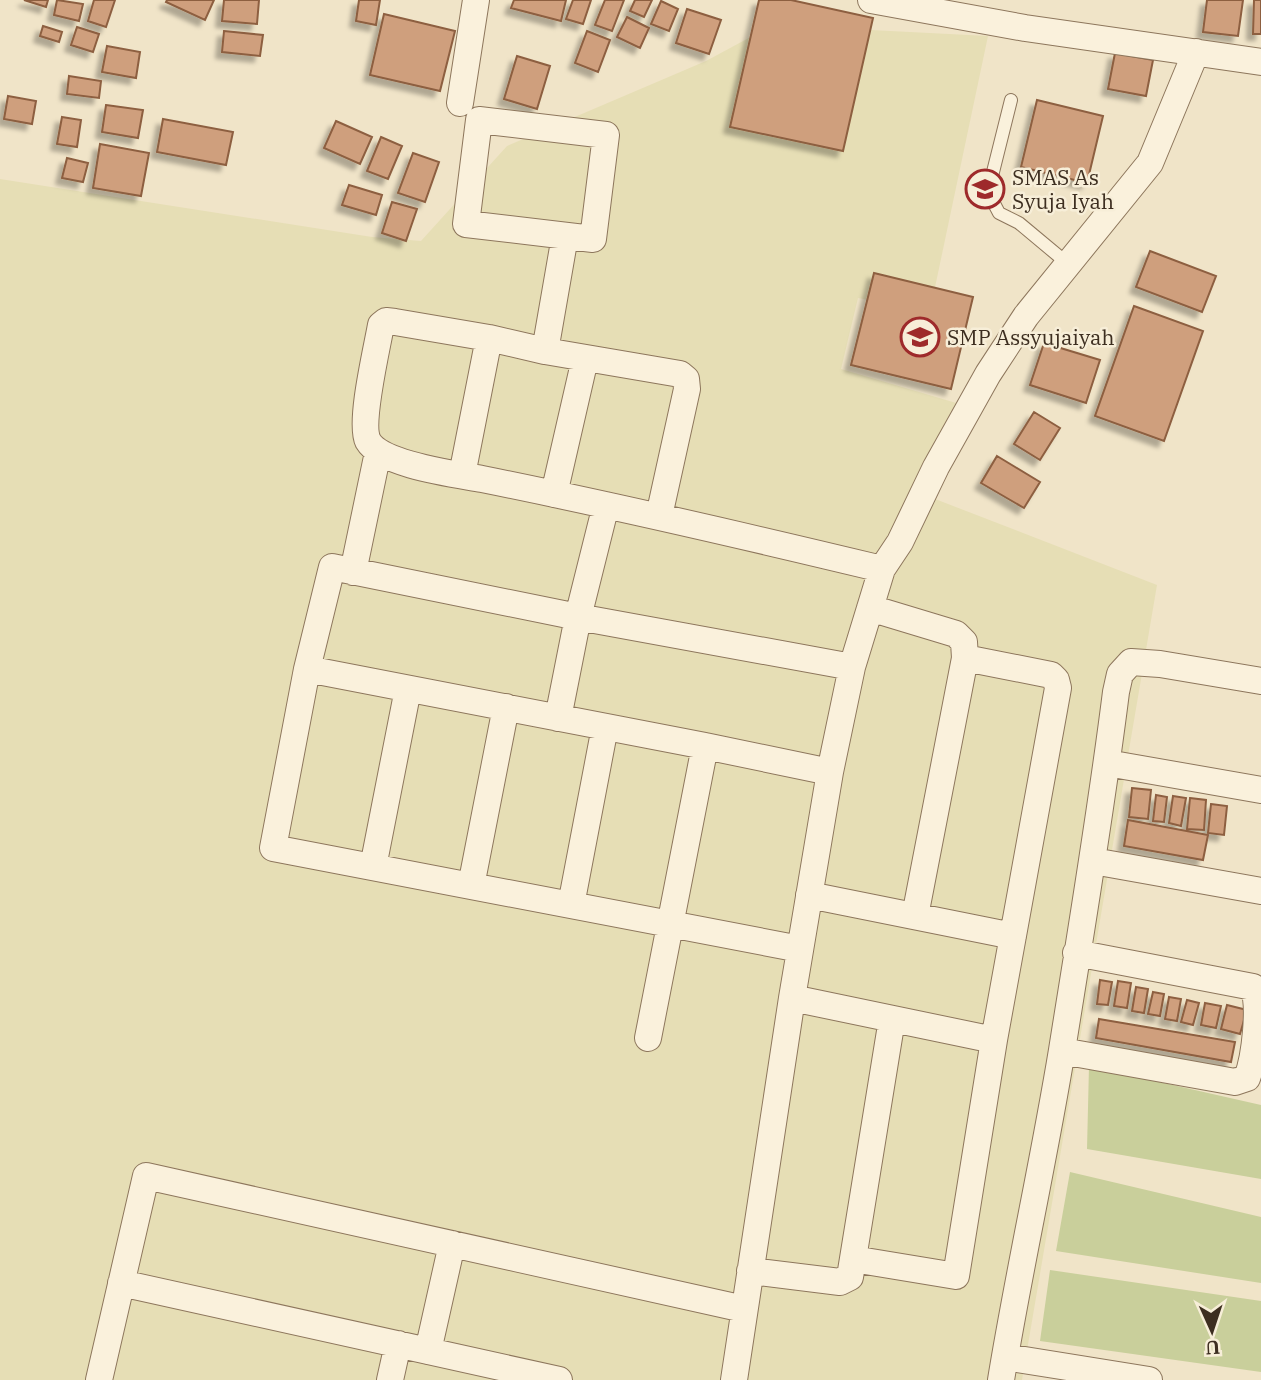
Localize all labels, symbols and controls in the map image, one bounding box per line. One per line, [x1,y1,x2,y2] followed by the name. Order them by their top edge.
[1012,163,1114,215] place label: SMAS As Syuja Iyah
[964,168,1006,210] school or university icon: SMAS As Syuja Iyah
[899,316,941,358] school or university icon: SMP Assyujaiyah
[947,323,1115,351] place label: SMP Assyujaiyah
[1177,1296,1247,1366] north arrow
[1205,1336,1221,1360] text: U

